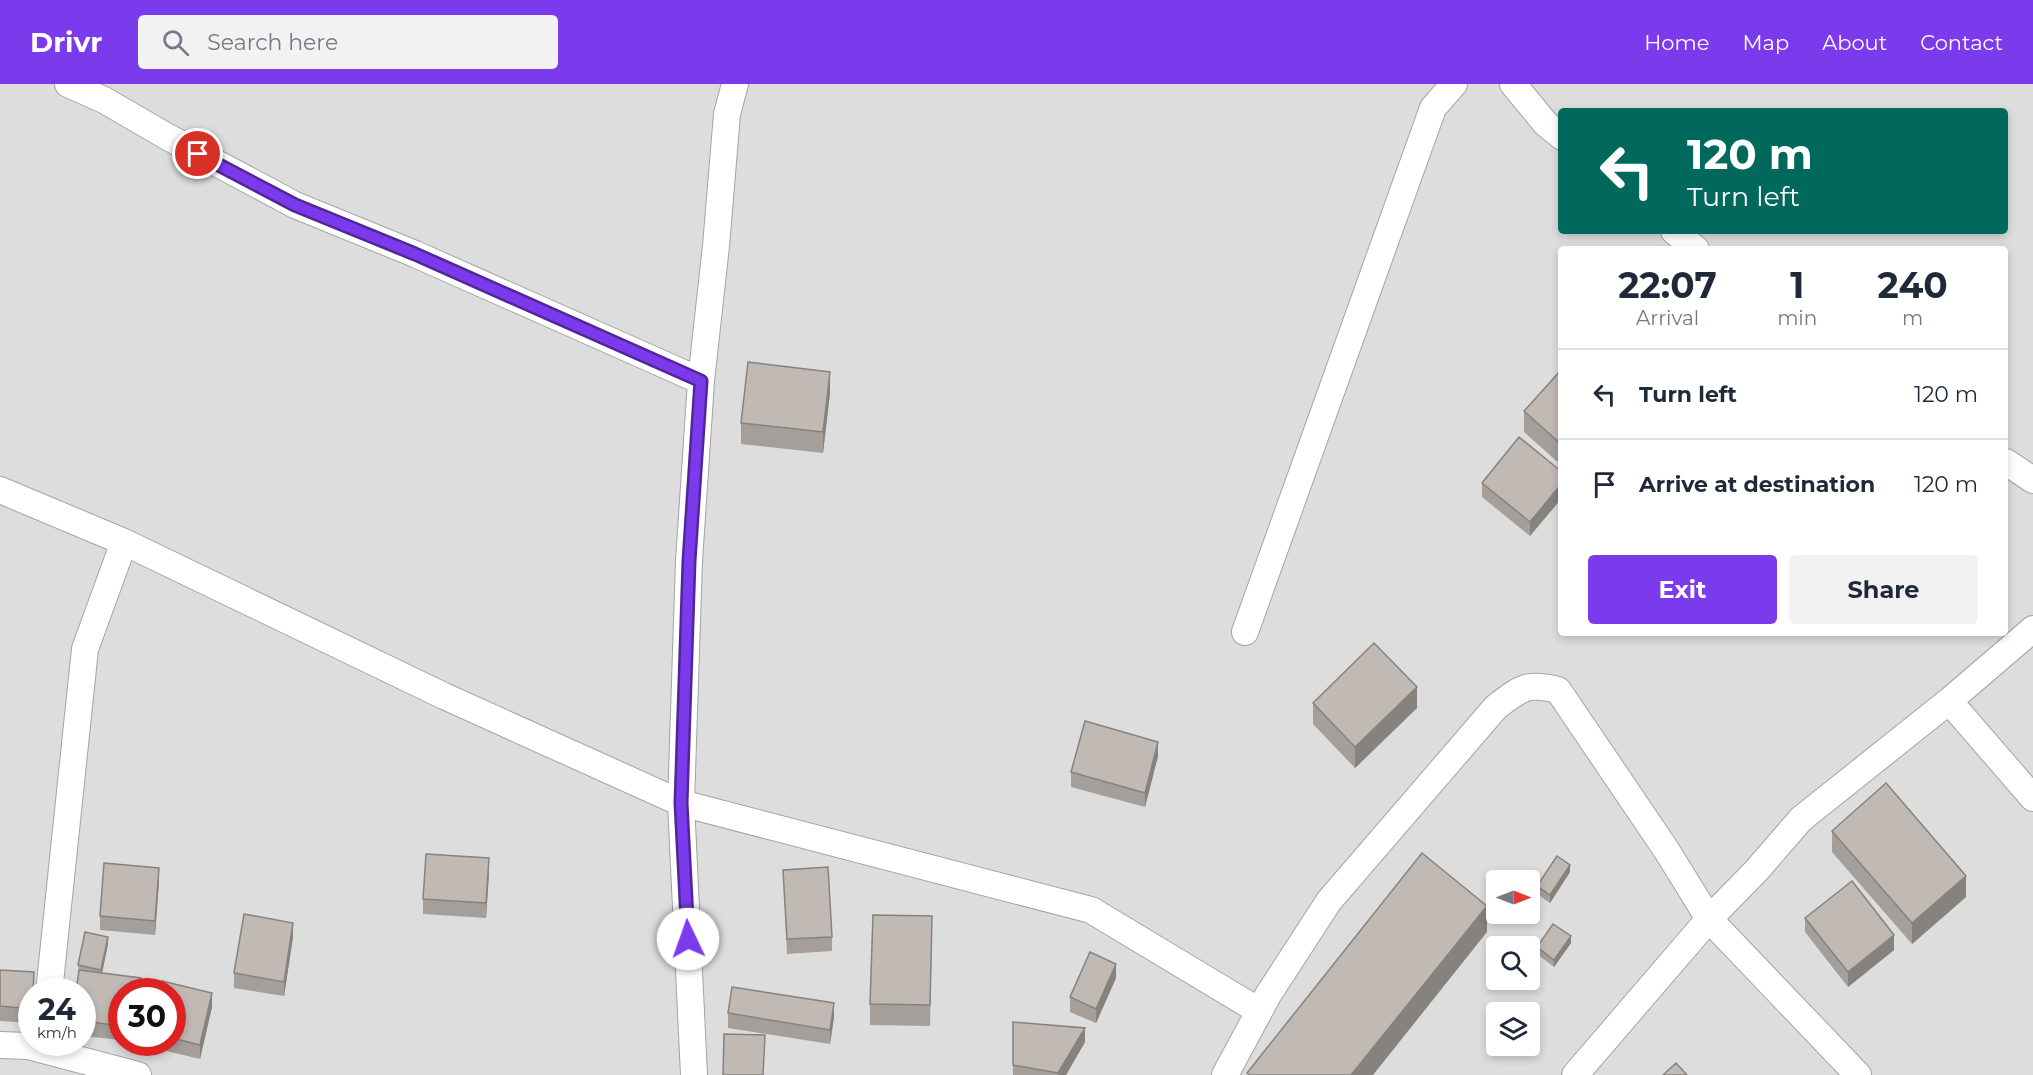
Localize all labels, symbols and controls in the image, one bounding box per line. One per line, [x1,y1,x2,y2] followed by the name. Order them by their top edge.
[138,15,558,69] search box
[30,25,102,59] text: Drivr
[159,26,192,59] icon: search
[207,29,338,56] text: Search here
[1644,30,1709,55] text: Home
[1742,30,1789,55] text: Map
[1822,30,1887,55] text: About
[1920,30,2003,55] text: Contact
[172,128,223,179] pin
[1687,128,1813,180] text: 120 m
[1588,132,1666,210] icon: left
[181,137,214,170] icon: arrive
[1687,180,1800,213] text: Turn left
[1618,263,1717,307] text: 22:07
[1790,263,1804,307] text: 1
[1878,263,1948,307] text: 240
[1636,306,1699,330] text: Arrival
[1777,306,1817,330] text: min
[1902,306,1923,330] text: m
[1588,378,1621,411] icon: left
[1639,381,1737,408] text: Turn left
[1914,381,1978,408] text: 120 m
[1588,468,1621,501] icon: arrive
[1639,471,1875,498] text: Arrive at destination
[1914,471,1978,498] text: 120 m
[1588,555,1777,624] button: Exit
[1789,555,1978,624] button: Share
[1486,870,1540,924] north arrow
[1486,870,1540,1056] map controls
[656,907,720,971] position arrow
[1486,936,1540,990] button: search
[108,978,186,1056] speed limit sign: 30
[38,991,76,1028] text: 24
[1486,1002,1540,1056] button: layers
[37,1023,77,1042] text: km/h

